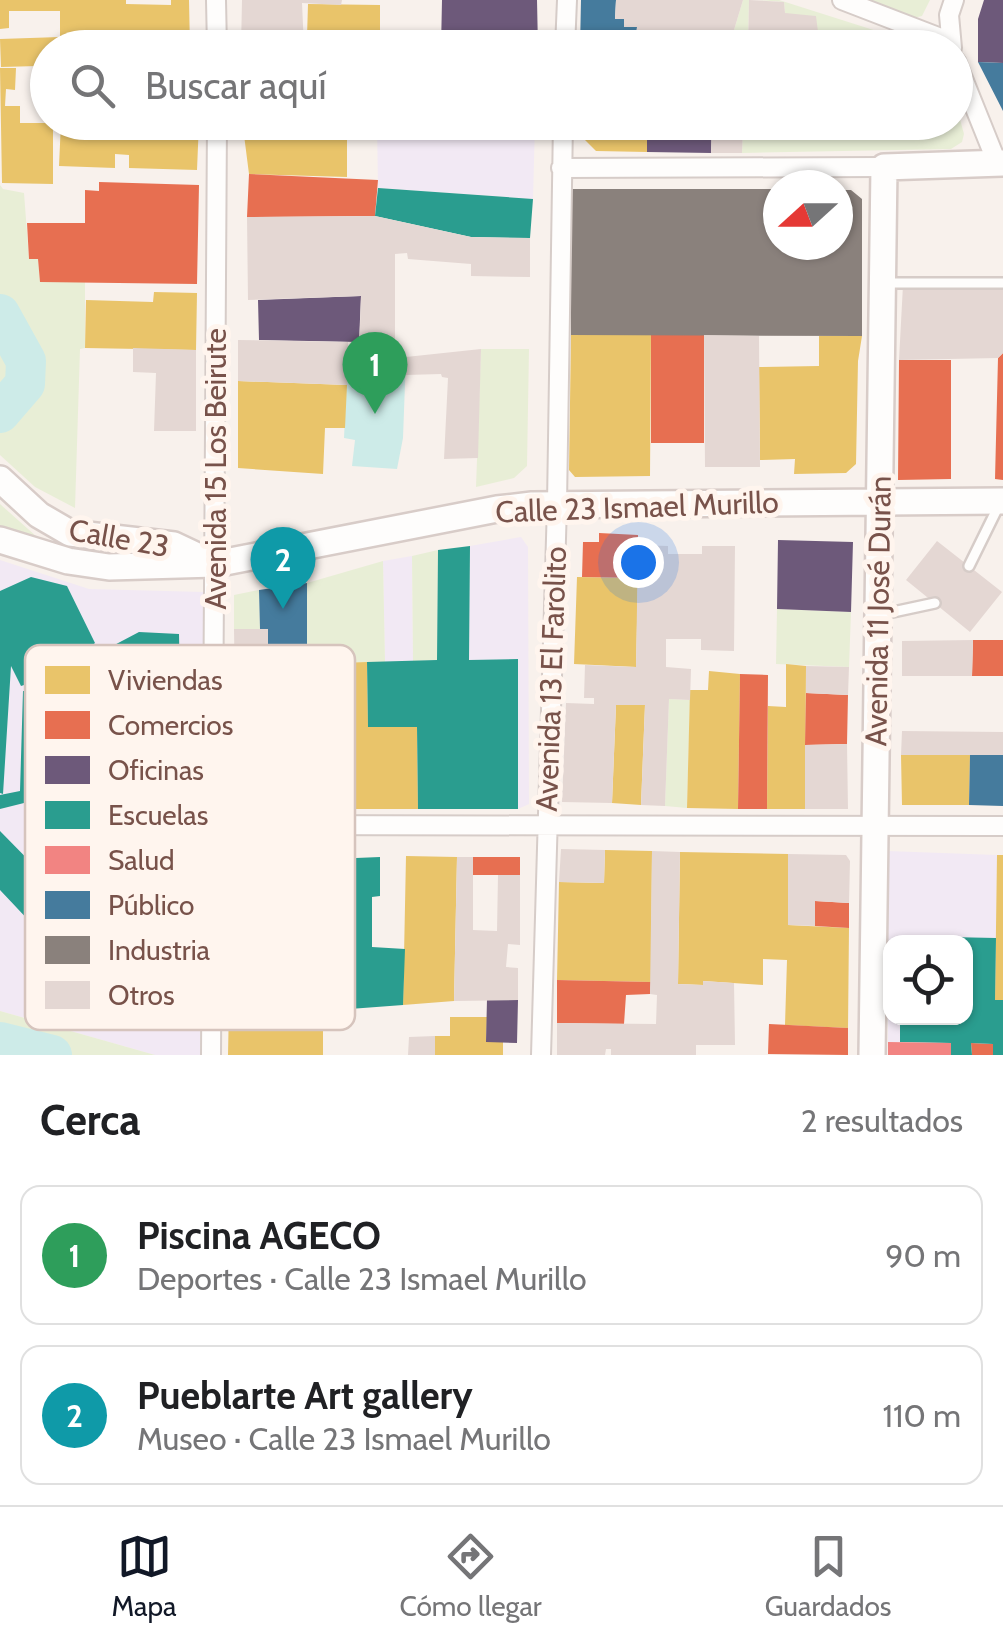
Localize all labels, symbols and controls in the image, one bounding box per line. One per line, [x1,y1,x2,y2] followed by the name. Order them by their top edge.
[30,30,973,140] search box
[65,58,120,113] icon: search
[145,62,327,109] text: Buscar aquí
[763,170,853,260] north arrow
[197,328,234,610] street label: Avenida 15 Los Beirute
[342,332,408,414] pin: 1
[857,475,899,747] street label: Avenida 11 José Durán
[495,484,779,530] street label: Calle 23 Ismael Murillo
[66,511,172,565] street label: Calle 23
[250,526,316,609] pin: 2
[613,537,664,588] your location
[528,546,574,812] street label: Avenida 13 El Farolito
[25,645,355,1030] legend
[108,663,223,697] text: Viviendas
[108,708,233,742] text: Comercios
[108,753,204,787] text: Oficinas
[108,798,208,832] text: Escuelas
[108,843,175,877] text: Salud
[108,888,195,922] text: Público
[108,933,211,967] text: Industria
[883,935,973,1025] map controls
[883,935,973,1025] button: locate
[108,978,174,1012] text: Otros
[40,1094,140,1146] text: Cerca
[801,1101,963,1140] text: 2 resultados
[137,1212,381,1259] text: Piscina AGECO
[69,1236,80,1275] text: 1
[885,1236,961,1275] text: 90 m
[137,1259,587,1298] text: Deportes · Calle 23 Ismael Murillo
[137,1372,473,1419] text: Pueblarte Art gallery
[66,1396,83,1435] text: 2
[883,1396,961,1435] text: 110 m
[137,1419,551,1458] text: Museo · Calle 23 Ismael Murillo
[112,1529,177,1623] tab: Mapa
[400,1529,542,1623] tab: Cómo llegar
[765,1529,891,1623] tab: Guardados

